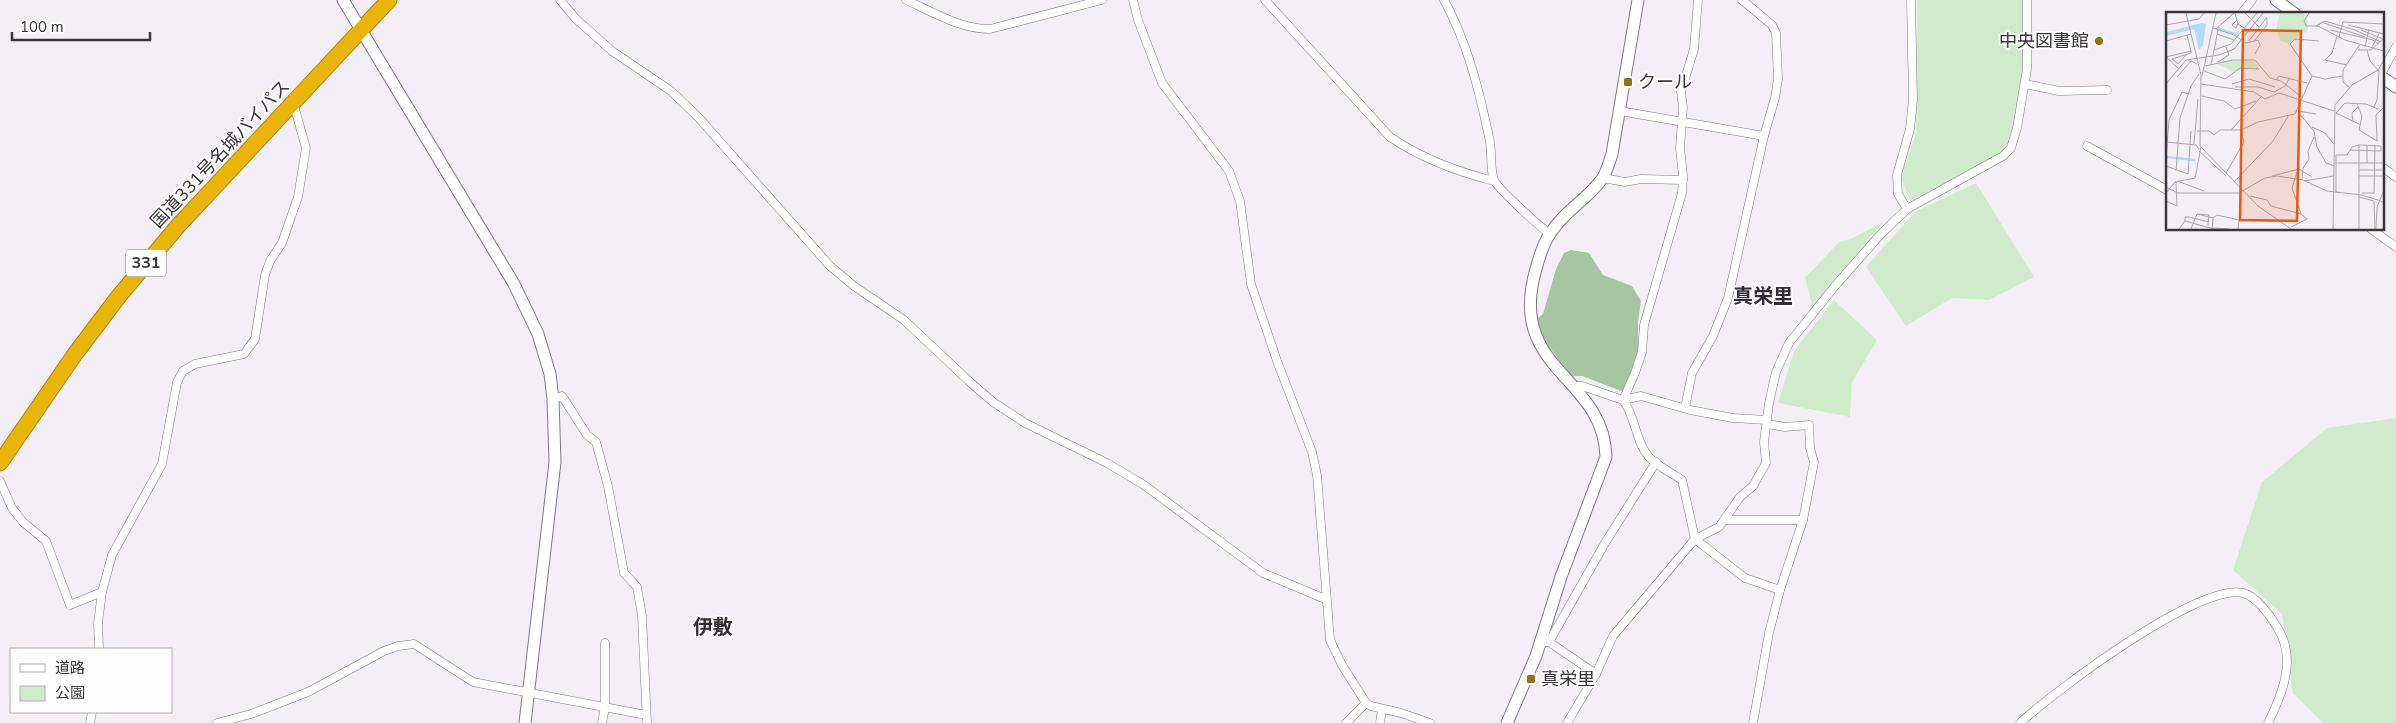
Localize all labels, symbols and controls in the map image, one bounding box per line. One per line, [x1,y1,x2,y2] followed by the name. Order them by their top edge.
[12,10,150,42] scale bar
[2166,12,2384,230] inset map
[20,17,64,37] text: 100 m
[1999,29,2089,53] place label: 中央図書館
[2093,35,2105,47] marker: 中央図書館
[1638,70,1692,94] place label: クール
[145,75,295,233] street label: 国道331号名城バイパス
[1622,76,1634,88] marker: クール
[126,250,166,276] road number: 331
[1733,283,1793,310] district label: 真栄里
[693,614,733,641] district label: 伊敷
[10,648,172,713] legend
[55,658,85,678] text: 道路
[1541,667,1595,691] place label: 真栄里
[1525,673,1537,685] marker: 真栄里
[55,683,85,703] text: 公園

